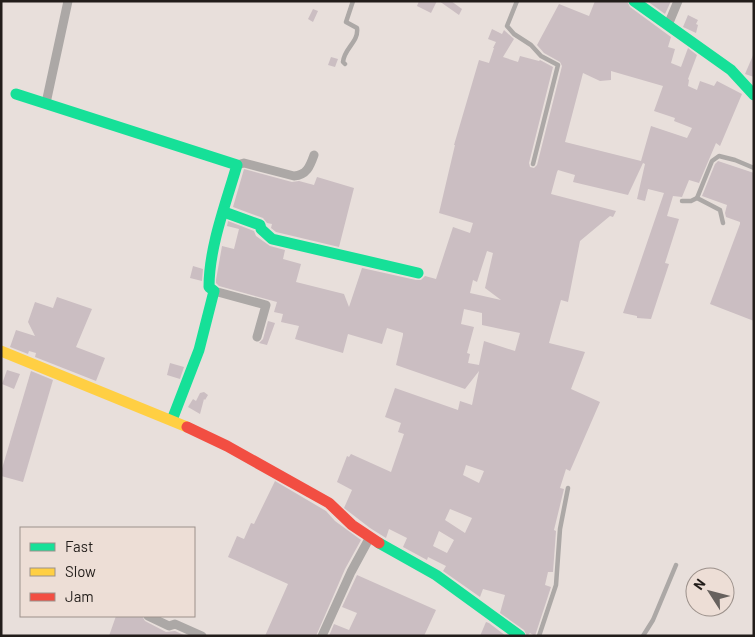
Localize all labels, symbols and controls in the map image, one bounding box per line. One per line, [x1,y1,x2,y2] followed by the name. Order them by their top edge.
[20,527,195,617] legend
[65,537,93,555] text: Fast
[65,562,96,580] text: Slow
[685,567,735,617] north arrow
[689,575,709,593] text: N
[65,587,94,605] text: Jam

